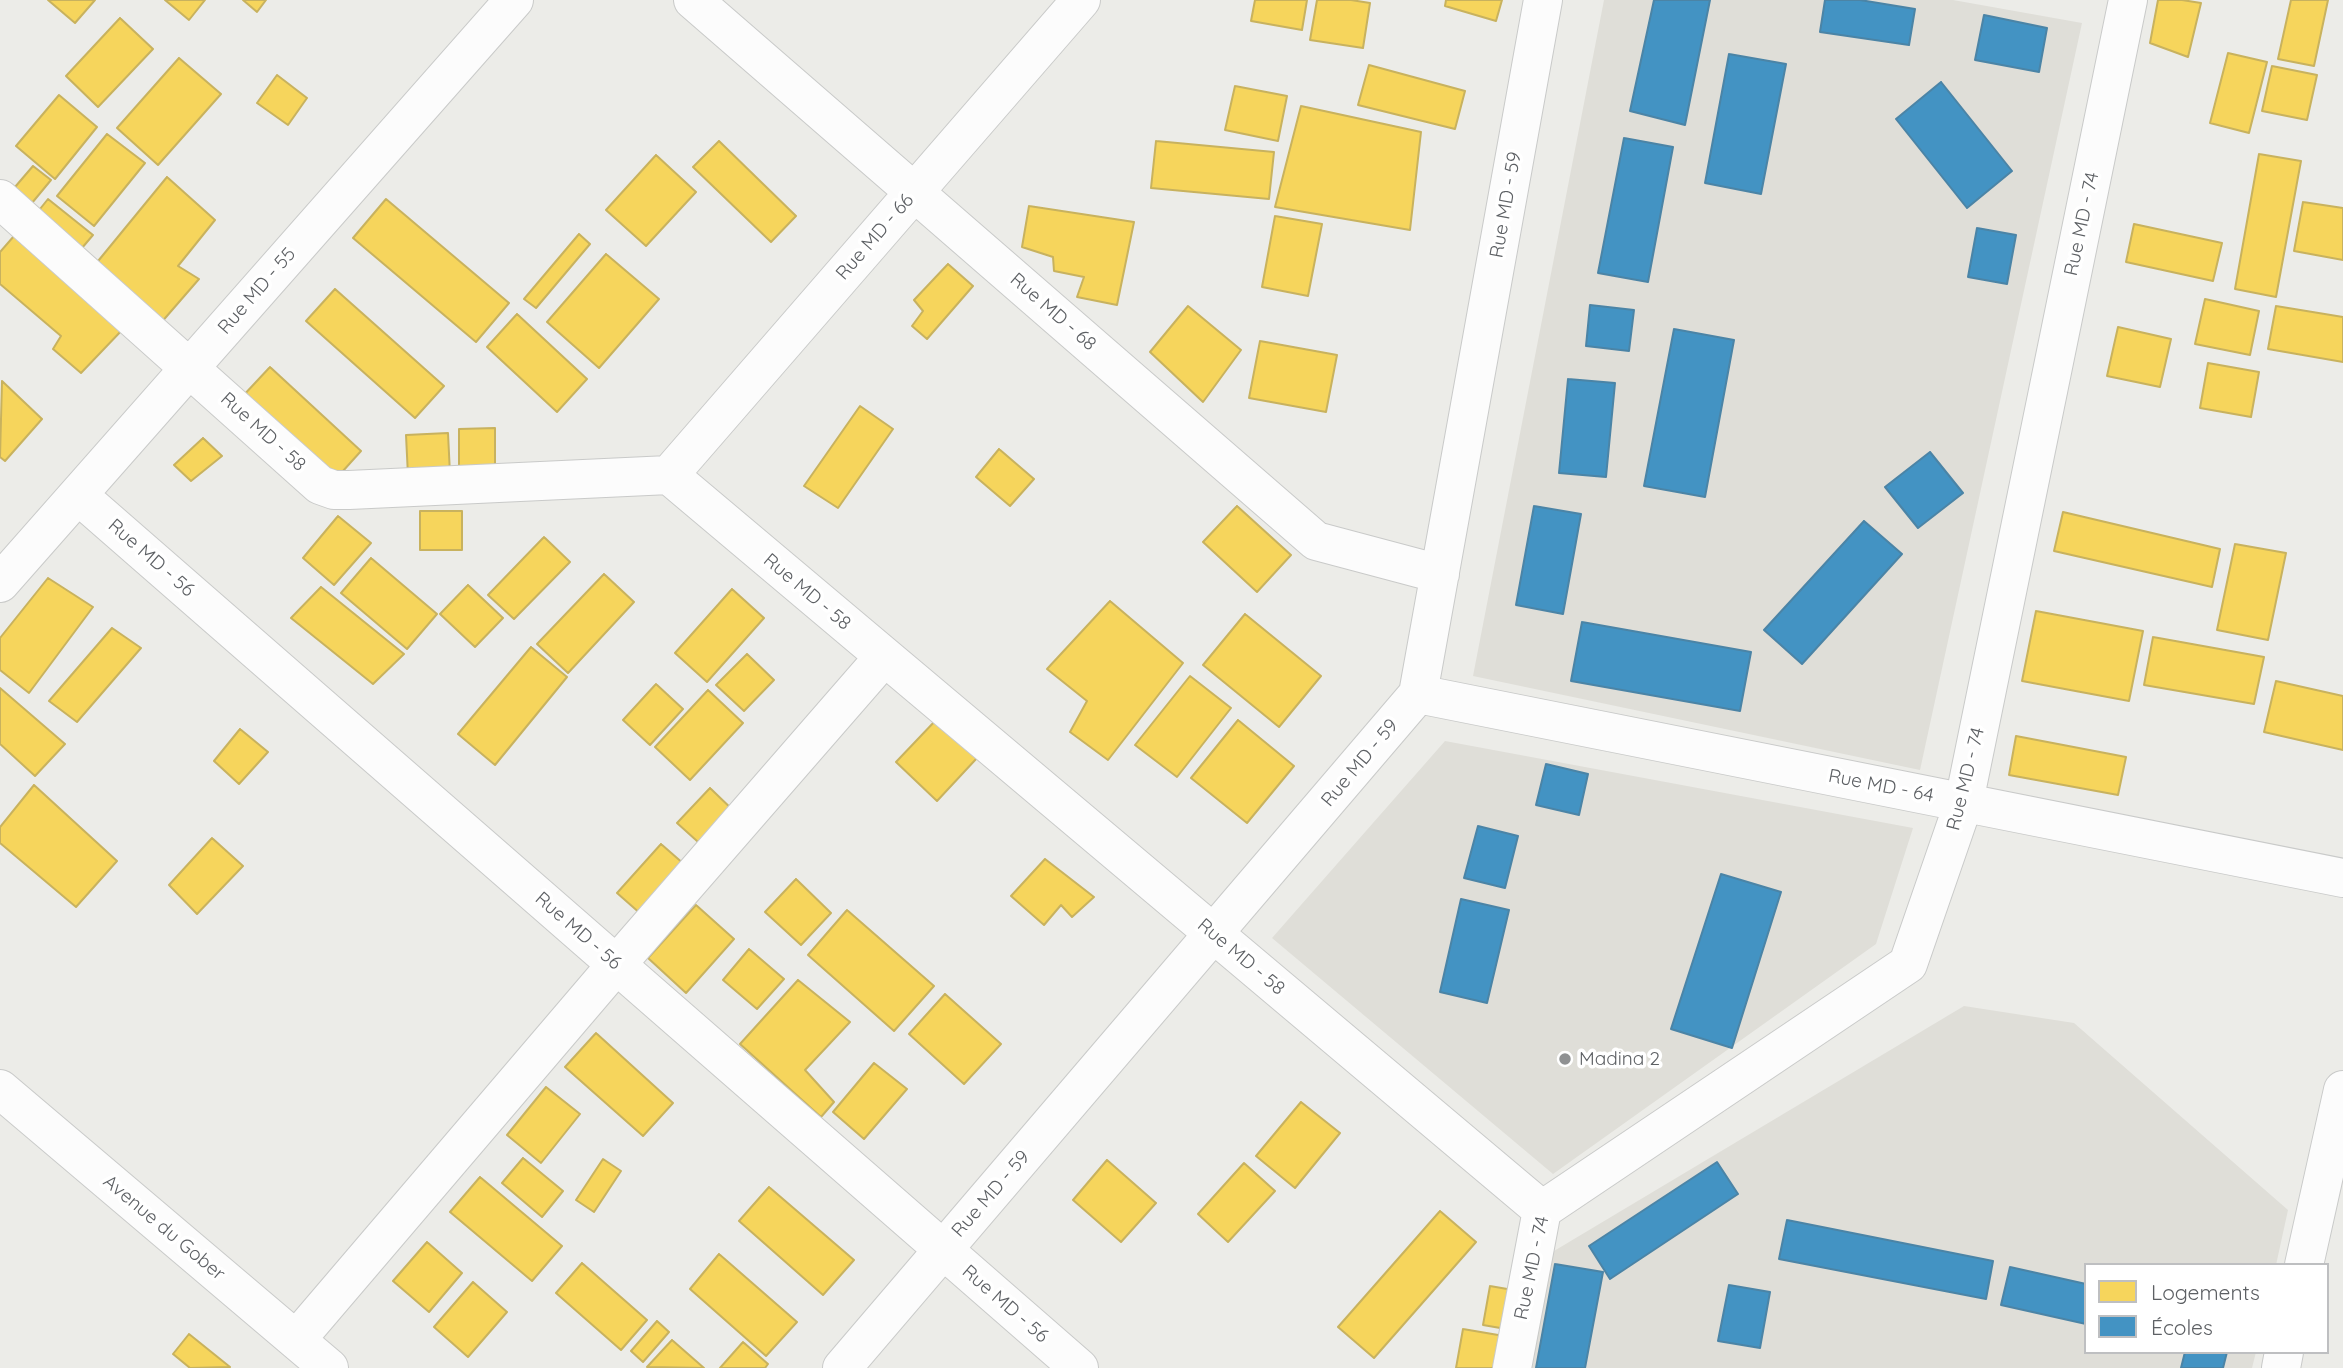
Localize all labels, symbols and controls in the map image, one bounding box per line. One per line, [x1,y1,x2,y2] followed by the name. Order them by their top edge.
[1485,150,1527,260] street label: Rue MD - 59
[2060,170,2104,278] street label: Rue MD - 74
[831,189,919,285] street label: Rue MD - 66
[213,243,301,339] street label: Rue MD - 55
[1005,268,1101,356] street label: Rue MD - 68
[216,388,310,476] street label: Rue MD - 58
[103,514,199,602] street label: Rue MD - 56
[759,549,855,635] street label: Rue MD - 58
[1317,715,1403,811] street label: Rue MD - 59
[1942,725,1990,833] street label: Rue MD - 74
[1826,765,1936,807] street label: Rue MD - 64
[530,887,626,975] street label: Rue MD - 56
[1193,914,1289,1000] street label: Rue MD - 58
[1579,1048,1660,1070] place label: Madina 2
[1557,1051,1573,1067] marker: Madina 2
[947,1146,1035,1242] street label: Rue MD - 59
[98,1170,230,1286] street label: Avenue du Gober
[1510,1214,1554,1322] street label: Rue MD - 74
[957,1260,1053,1348] street label: Rue MD - 56
[2084,1263,2329,1354] legend
[2151,1279,2260,1305] text: Logements
[2151,1314,2213,1340] text: Écoles

